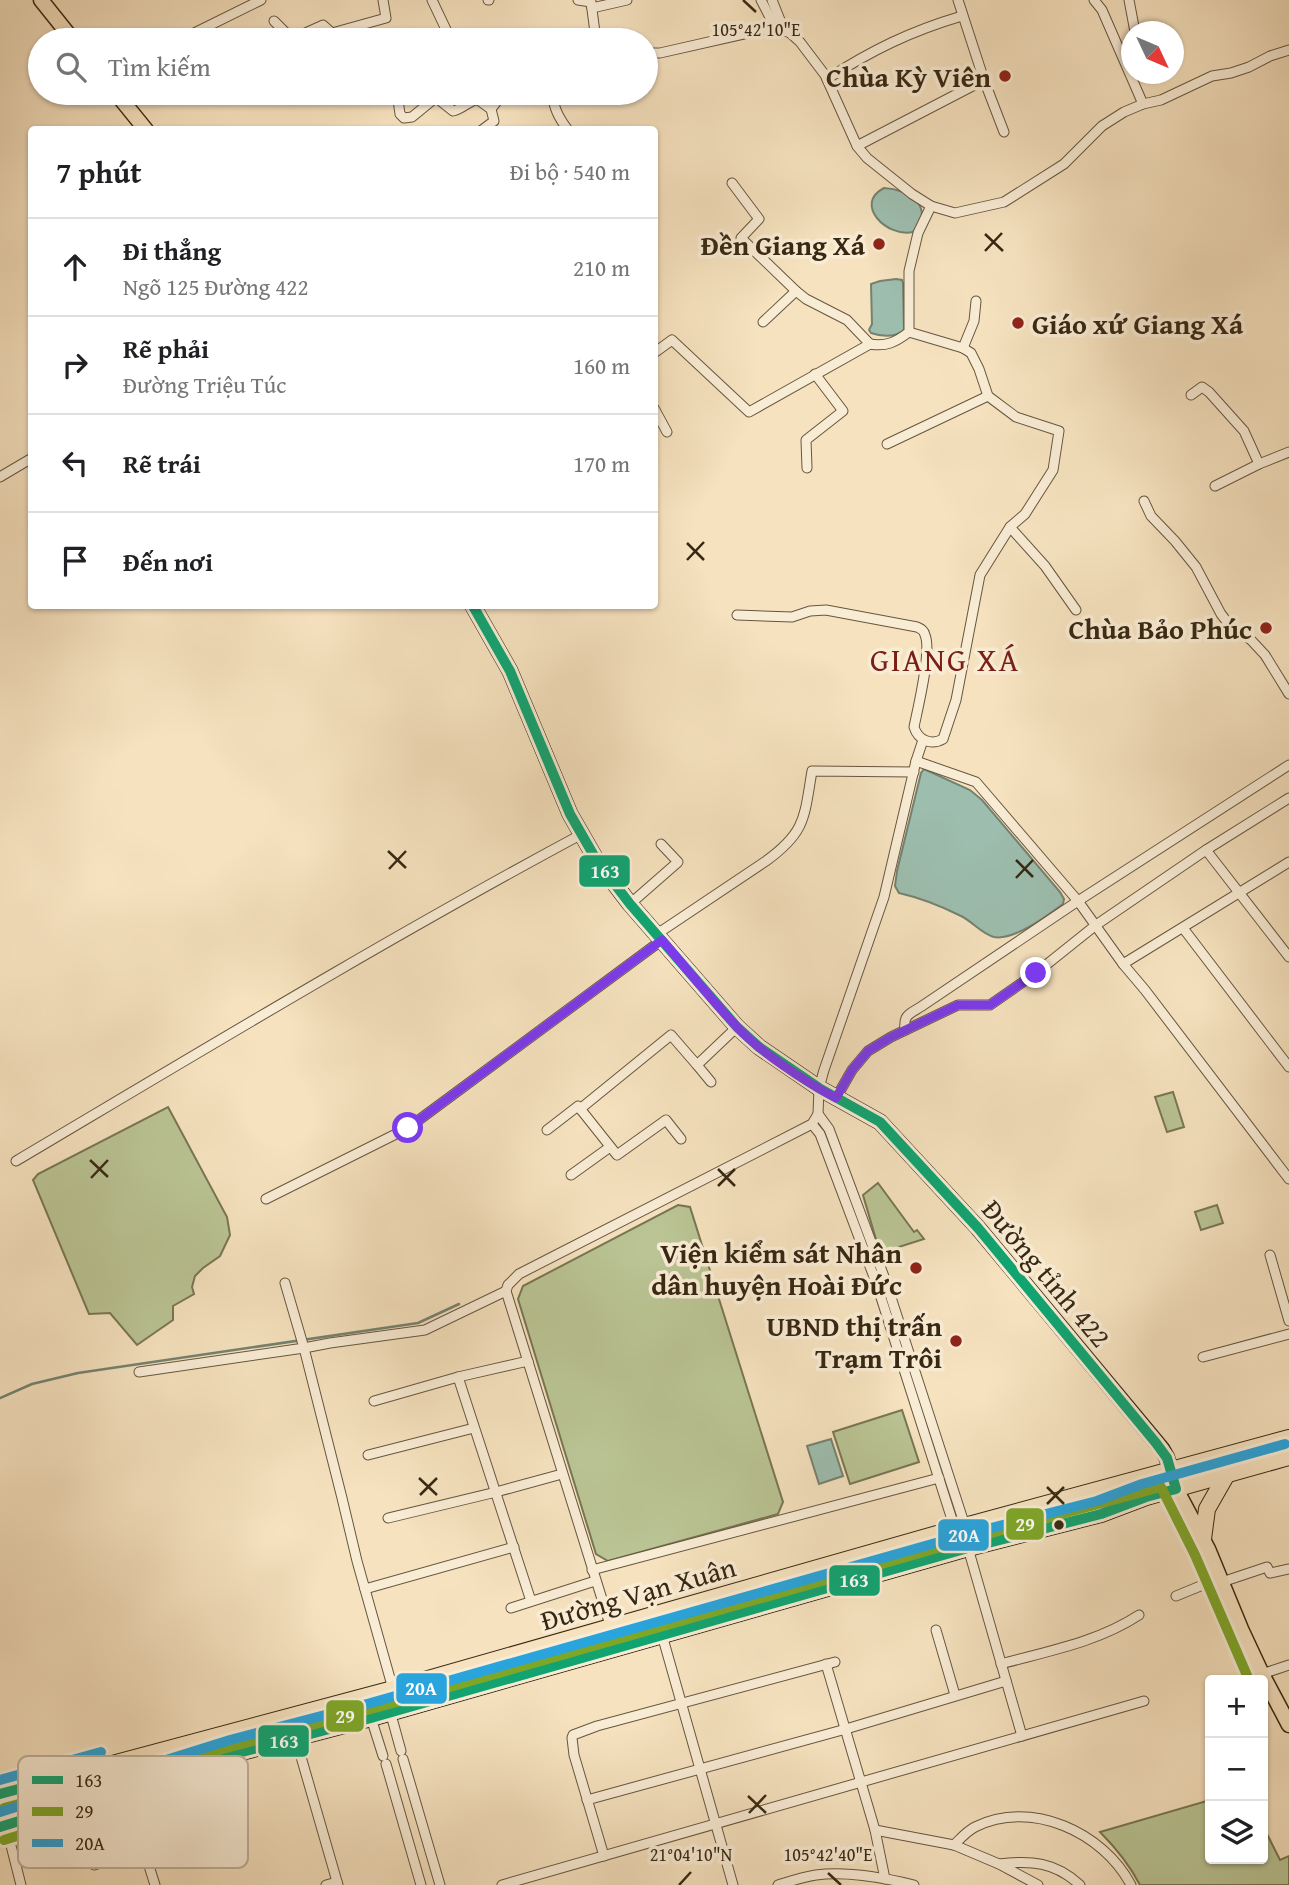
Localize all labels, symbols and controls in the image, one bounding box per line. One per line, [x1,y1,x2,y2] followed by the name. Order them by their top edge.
[712,16,800,43] text: 105°42'10"E
[1121,21,1184,84] north arrow
[28,28,658,105] search box
[108,47,211,86] text: Tìm kiếm
[52,48,90,86] icon: search
[826,56,991,97] place label: Chùa Kỳ Viên
[997,68,1013,84] marker: Chùa Kỳ Viên
[56,150,142,194] text: 7 phút
[510,155,630,188] text: Đi bộ · 540 m
[701,224,866,265] place label: Đền Giang Xá
[123,231,221,270] text: Đi thẳng
[871,236,887,252] marker: Đền Giang Xá
[56,248,94,286] icon: ahead
[573,251,630,284] text: 210 m
[123,270,309,303] text: Ngõ 125 Đường 422
[1032,303,1244,344] place label: Giáo xứ Giang Xá
[1010,315,1026,331] marker: Giáo xứ Giang Xá
[123,329,209,368] text: Rẽ phải
[56,346,94,384] icon: right
[573,349,630,382] text: 160 m
[123,368,286,401] text: Đường Triệu Túc
[56,444,94,482] icon: left
[123,444,201,483] text: Rẽ trái
[573,447,630,480] text: 170 m
[56,542,94,580] icon: arrive
[123,542,213,581] text: Đến nơi
[1068,608,1252,649] place label: Chùa Bảo Phúc
[1258,620,1274,636] marker: Chùa Bảo Phúc
[870,636,1020,683] district label: GIANG XÁ
[578,854,631,888] line badge: 163
[590,857,620,885] text: 163
[1020,957,1051,988] route end
[392,1112,423,1143] route start
[973,1190,1121,1356] street label: Đường tỉnh 422
[651,1232,902,1305] place label: Viện kiểm sát Nhân dân huyện Hoài Đức
[908,1260,924,1276] marker: Viện kiểm sát Nhân dân huyện Hoài Đức
[766,1305,942,1378] place label: UBND thị trấn Trạm Trôi
[948,1333,964,1349] marker: UBND thị trấn Trạm Trôi
[1005,1507,1045,1541] line badge: 29
[1015,1510,1035,1538] text: 29
[937,1518,990,1552] line badge: 20A
[1052,1518,1066,1532] unlabelled marker
[948,1521,980,1549] text: 20A
[536,1546,741,1640] street label: Đường Vạn Xuân
[828,1564,881,1597] line badge: 163
[839,1566,869,1594] text: 163
[395,1672,448,1705] line badge: 20A
[405,1674,437,1702] text: 20A
[1205,1675,1268,1864] map controls
[1205,1675,1268,1738] button: +
[325,1699,365,1733] line badge: 29
[335,1702,355,1730] text: 29
[257,1724,310,1758] line badge: 163
[269,1727,299,1755] text: 163
[1205,1738,1268,1801] button: −
[18,1756,248,1868] legend
[75,1766,102,1794] text: 163
[75,1797,93,1825] text: 29
[1205,1801,1268,1864] button: layers
[75,1829,105,1857] text: 20A
[650,1841,733,1868] text: 21°04'10"N
[784,1841,872,1868] text: 105°42'40"E

